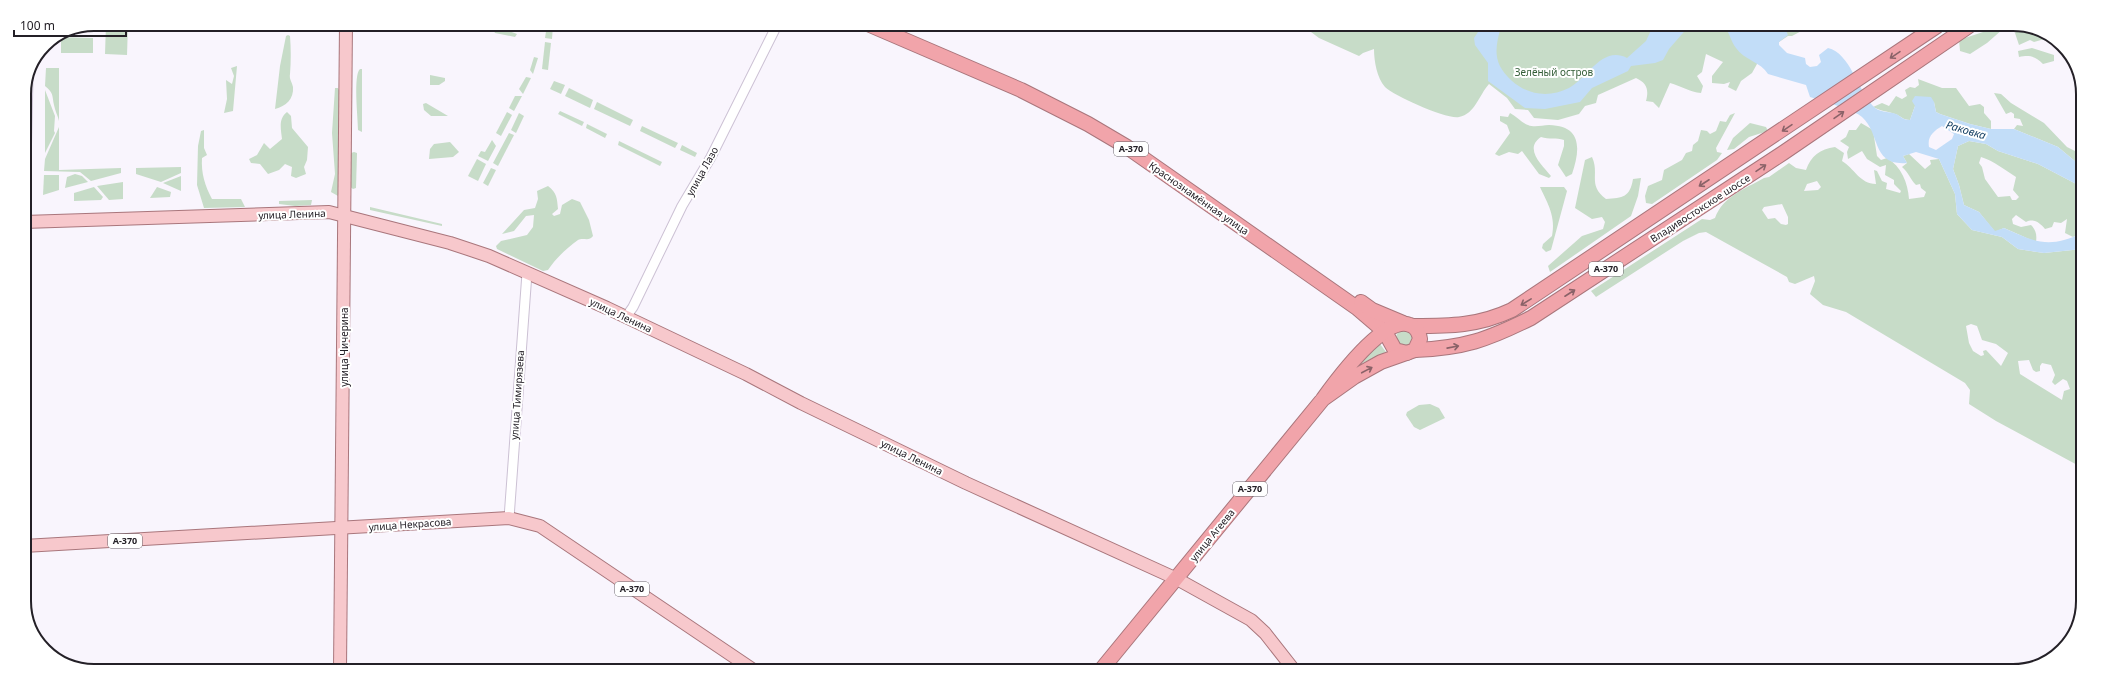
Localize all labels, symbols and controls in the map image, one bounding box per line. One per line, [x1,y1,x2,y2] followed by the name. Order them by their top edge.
[14,12,126,38] scale bar
[20,17,55,34] text: 100 m
[1890,51,1901,59] one-way arrow
[1515,65,1594,79] park label: Зелёный остров
[1833,111,1844,119] one-way arrow
[1944,117,1988,142] water label: Раковка
[1782,124,1793,132] one-way arrow
[1114,142,1148,156] road number: А-370
[683,144,721,198] street label: улица Лазо
[1146,158,1252,238] street label: Краснознамённая улица
[1755,164,1766,172] one-way arrow
[1647,170,1753,246] street label: Владивостокское шоссе
[1699,179,1710,187] one-way arrow
[258,206,326,222] street label: улица Ленина
[1589,262,1623,276] road number: А-370
[1565,289,1576,297] one-way arrow
[587,294,655,336] street label: улица Ленина
[1520,298,1532,306] one-way arrow
[337,307,351,387] street label: улица Чичерина
[1447,343,1460,351] one-way arrow
[507,350,527,440] street label: улица Тимирязева
[1361,365,1373,373] one-way arrow
[879,436,945,478] street label: улица Ленина
[1233,482,1267,496] road number: А-370
[1186,506,1238,564] street label: улица Агеева
[368,514,452,534] street label: улица Некрасова
[108,534,142,548] road number: А-370
[615,582,649,596] road number: А-370

